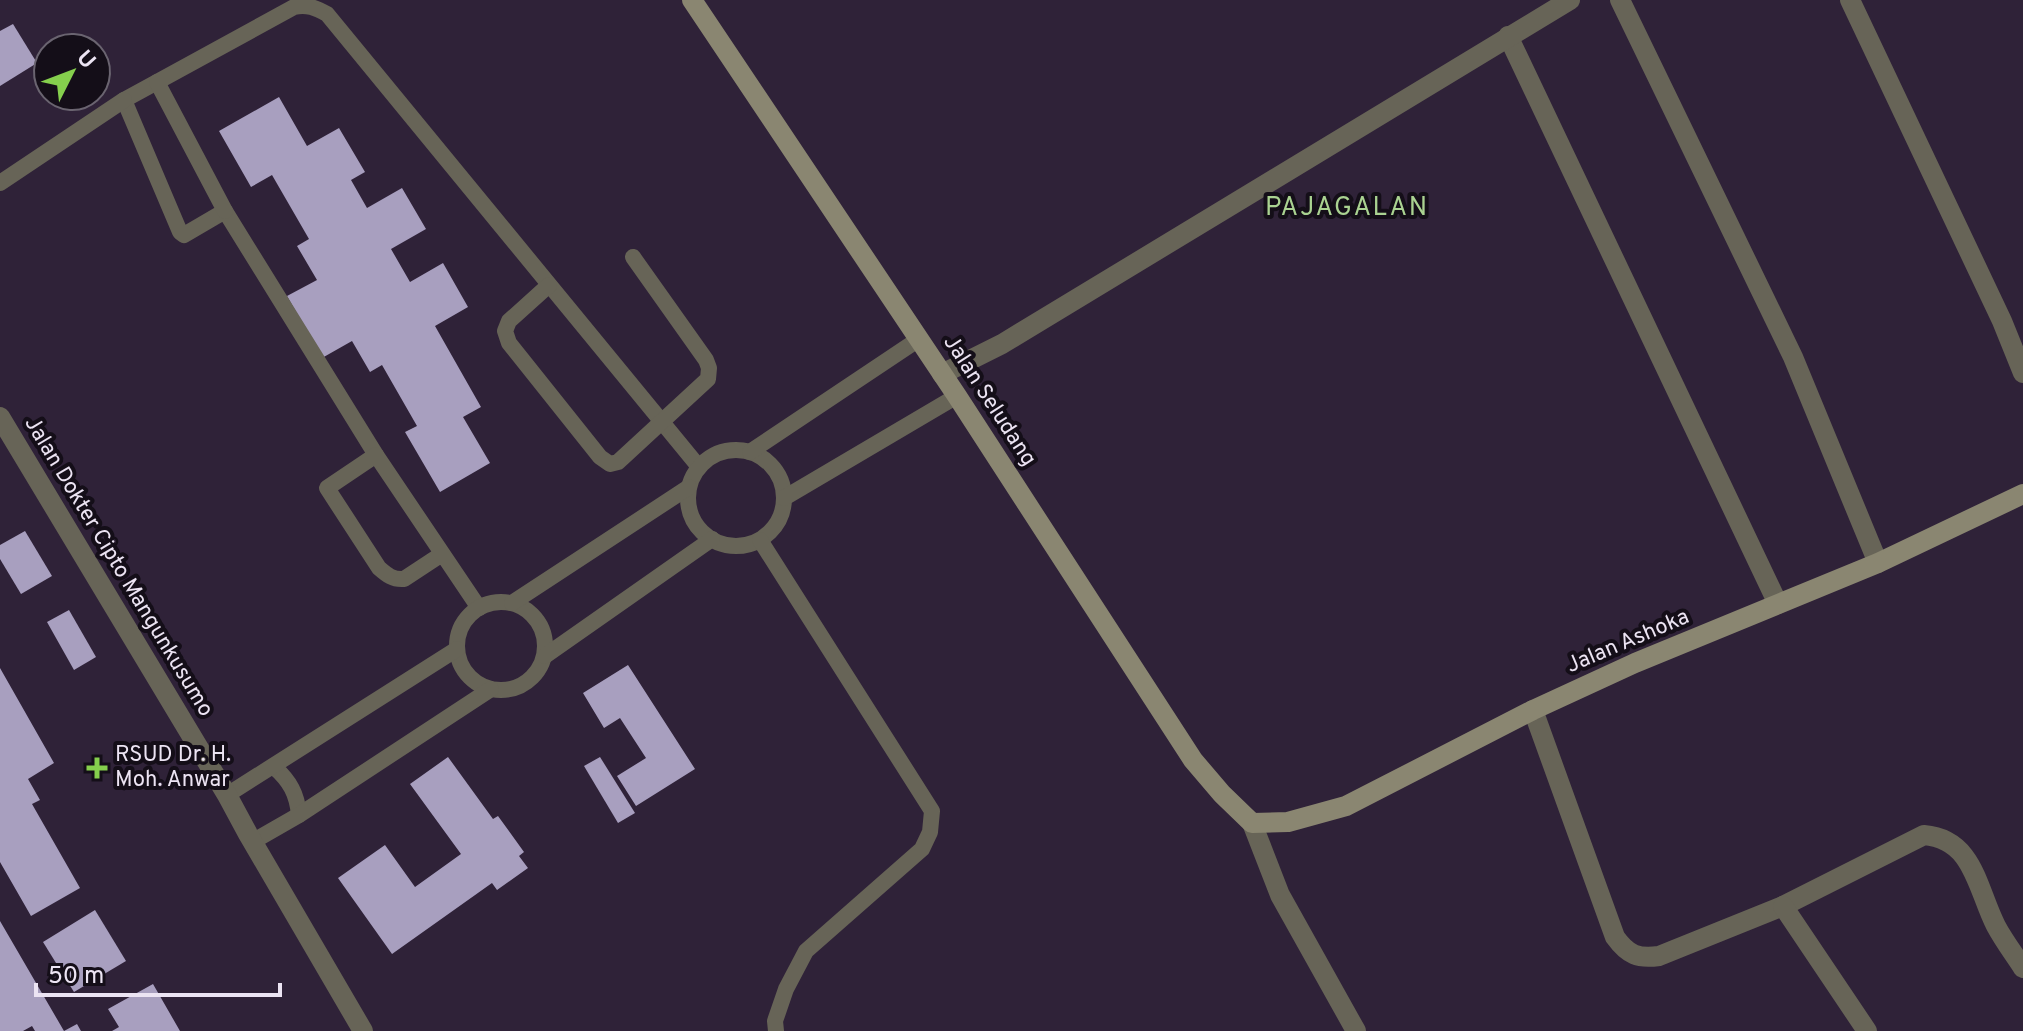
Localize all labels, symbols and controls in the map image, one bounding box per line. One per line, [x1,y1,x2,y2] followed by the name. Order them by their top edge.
[32,32,112,112] north arrow
[70,45,100,75] text: U
[1265,192,1429,225] district label: PAJAGALAN
[937,330,1041,472] street label: Jalan Seludang
[18,412,218,722] street label: Jalan Dokter Cipto Mangunkusumo
[1563,604,1693,680] street label: Jalan Ashoka
[115,742,231,794] place label: RSUD Dr. H. Moh. Anwar
[86,757,108,779] marker: RSUD Dr. H. Moh. Anwar
[36,947,280,997] scale bar
[48,962,104,992] text: 50 m

